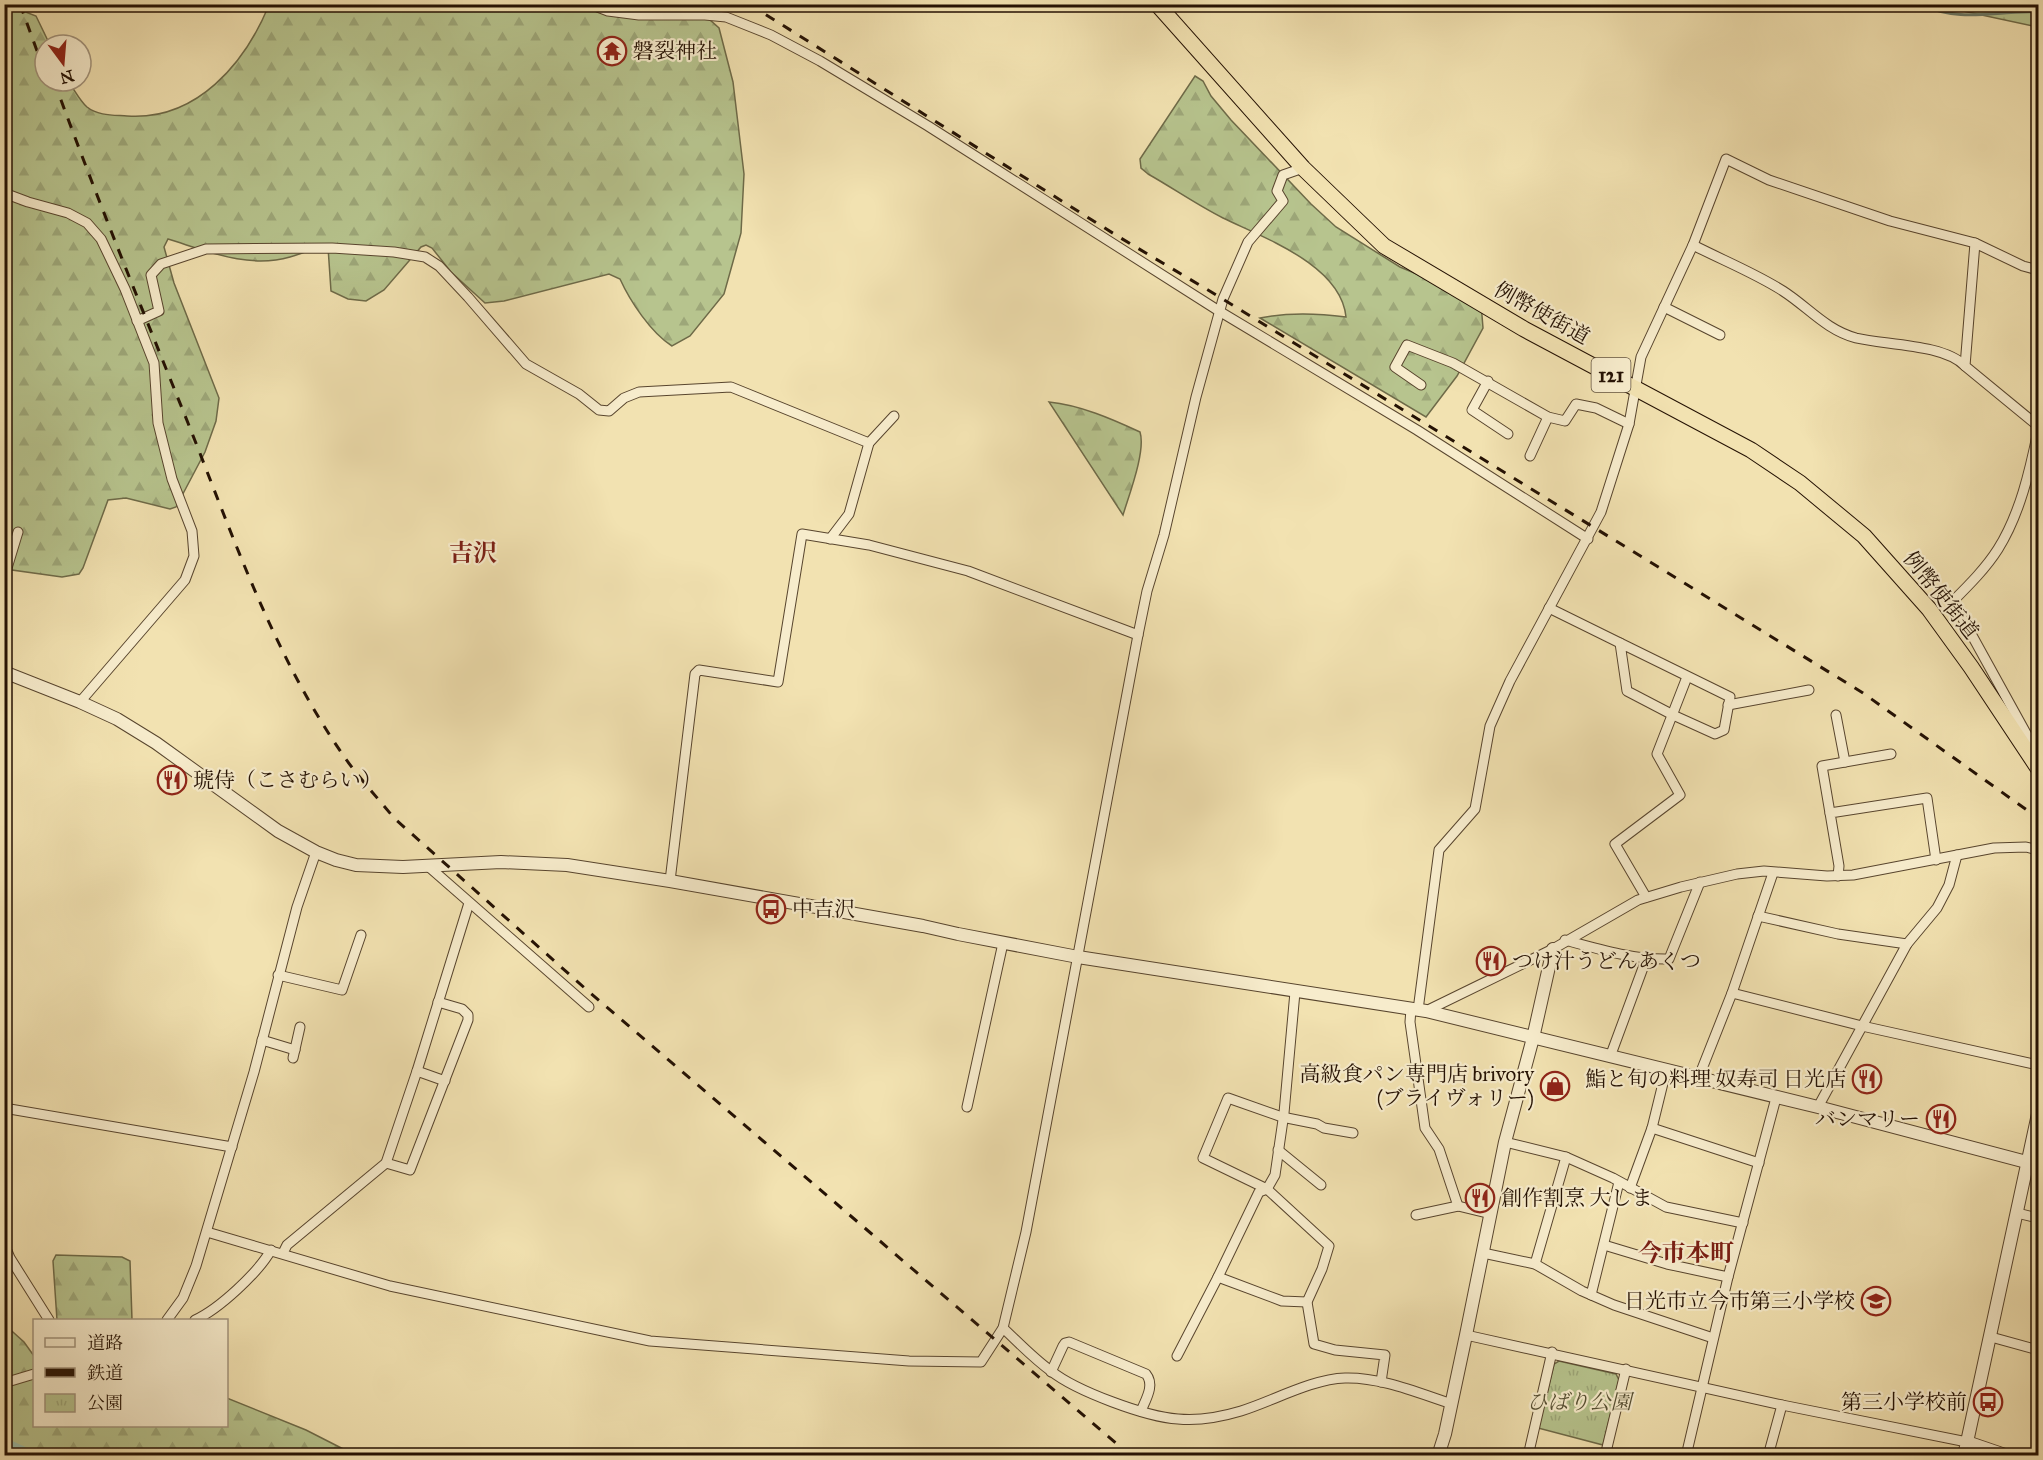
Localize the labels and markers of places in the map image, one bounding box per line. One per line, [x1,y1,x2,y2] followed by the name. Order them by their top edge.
[596,35,628,67] temple icon: 磐裂神社
[633,38,717,64] place label: 磐裂神社
[156,764,188,796] restaurant icon: 琥侍（こさむらい）
[193,767,382,793] place label: 琥侍（こさむらい）
[755,893,787,925] bus stop icon: 中吉沢
[792,896,855,922] place label: 中吉沢
[1475,945,1507,977] restaurant icon: つけ汁うどんあくつ
[1512,948,1701,974] place label: つけ汁うどんあくつ
[1300,1061,1535,1111] place label: 高級食パン専門店 brivory (ブライヴォリー)
[1851,1063,1883,1095] restaurant icon: 鮨と旬の料理 奴寿司 日光店
[1585,1066,1846,1092] place label: 鮨と旬の料理 奴寿司 日光店
[1539,1070,1571,1102] shop icon: 高級食パン専門店 brivory (ブライヴォリー)
[1925,1103,1957,1135] restaurant icon: バンマリー
[1815,1106,1920,1132] place label: バンマリー
[1464,1182,1496,1214] restaurant icon: 創作割烹 大しま
[1501,1185,1653,1211] place label: 創作割烹 大しま
[1860,1285,1892,1317] school or university icon: 日光市立今市第三小学校
[1624,1288,1855,1314] place label: 日光市立今市第三小学校
[1972,1386,2004,1418] bus stop icon: 第三小学校前
[1841,1389,1967,1415] place label: 第三小学校前

